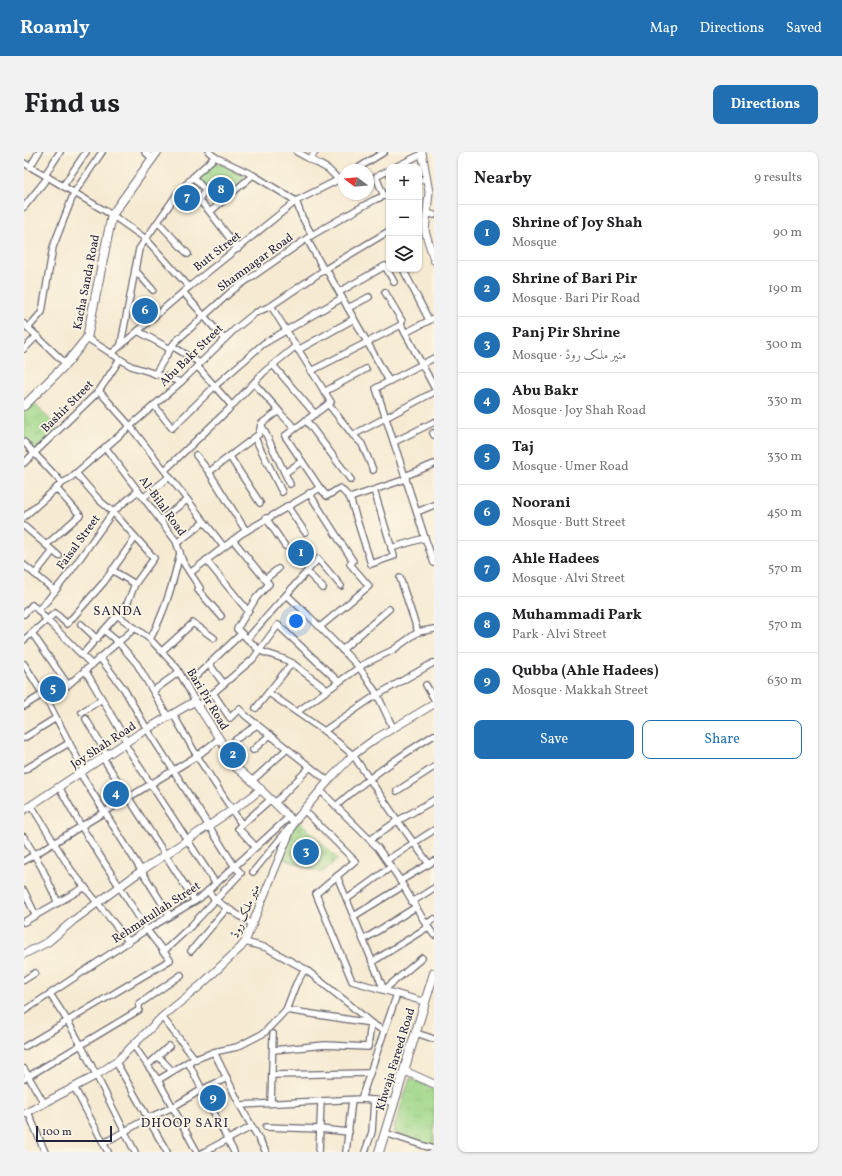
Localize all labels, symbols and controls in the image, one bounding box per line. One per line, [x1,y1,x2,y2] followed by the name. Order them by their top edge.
[20,15,90,41] text: Roamly
[650,19,678,38] text: Map
[700,19,764,38] text: Directions
[786,19,822,38] text: Saved
[24,85,120,124] text: Find us
[713,85,818,124] button: Directions
[338,164,374,200] north arrow
[386,164,422,272] map controls
[386,164,422,200] button: +
[474,167,532,190] text: Nearby
[754,169,802,187] text: 9 results
[208,175,234,205] pin: 8
[174,183,200,213] pin: 7
[386,200,422,236] button: −
[512,213,643,234] text: Shrine of Joy Shah
[484,224,490,242] text: 1
[773,224,802,242] text: 90 m
[190,228,245,275] street label: Butt Street
[214,230,297,296] street label: Shamnagar Road
[70,233,104,331] street label: Kacha Sanda Road
[512,234,557,252] text: Mosque
[386,236,422,272] button: layers
[512,269,637,290] text: Shrine of Bari Pir
[484,280,490,298] text: 2
[768,280,802,298] text: 190 m
[512,290,640,308] text: Mosque · Bari Pir Road
[132,296,158,326] pin: 6
[156,321,227,390] street label: Abu Bakr Street
[512,323,620,344] text: Panj Pir Shrine
[484,336,490,354] text: 3
[766,336,802,354] text: 300 m
[512,347,626,365] text: Mosque · منیر ملک روڈ
[38,377,97,436] street label: Bashir Street
[512,381,578,402] text: Abu Bakr
[483,392,491,410] text: 4
[767,392,802,410] text: 330 m
[512,402,646,420] text: Mosque · Joy Shah Road
[512,437,534,458] text: Taj
[484,448,490,466] text: 5
[767,448,802,466] text: 330 m
[512,458,629,476] text: Mosque · Umer Road
[135,473,189,540] street label: Al-Bilal Road
[512,493,570,514] text: Noorani
[483,504,491,522] text: 6
[767,504,802,522] text: 450 m
[53,512,104,573] street label: Faisal Street
[512,514,626,532] text: Mosque · Butt Street
[288,538,314,568] pin: 1
[512,549,599,570] text: Ahle Hadees
[484,560,490,578] text: 7
[768,560,802,578] text: 570 m
[512,570,625,588] text: Mosque · Alvi Street
[93,603,143,621] district label: SANDA
[512,605,642,626] text: Muhammadi Park
[286,611,306,631] your location
[483,616,491,634] text: 8
[768,616,802,634] text: 570 m
[512,626,607,644] text: Park · Alvi Street
[512,661,659,682] text: Qubba (Ahle Hadees)
[182,666,232,734] street label: Bari Pir Road
[483,672,491,690] text: 9
[767,672,802,690] text: 630 m
[40,674,66,704] pin: 5
[512,682,648,700] text: Mosque · Makkah Street
[68,719,140,773] street label: Joy Shah Road
[474,720,634,759] button: Save
[642,720,802,759] button: Share
[220,740,246,770] pin: 2
[103,779,129,809] pin: 4
[293,837,319,867] pin: 3
[109,878,204,947] street label: Rehmatullah Street
[227,882,264,941] street label: منیر ملک روڈ
[373,1006,419,1113] street label: Khwaja Fareed Road
[200,1083,226,1113] pin: 9
[141,1115,229,1133] district label: DHOOP SARI
[36,1124,112,1143] scale bar
[42,1125,72,1140] text: 100 m

